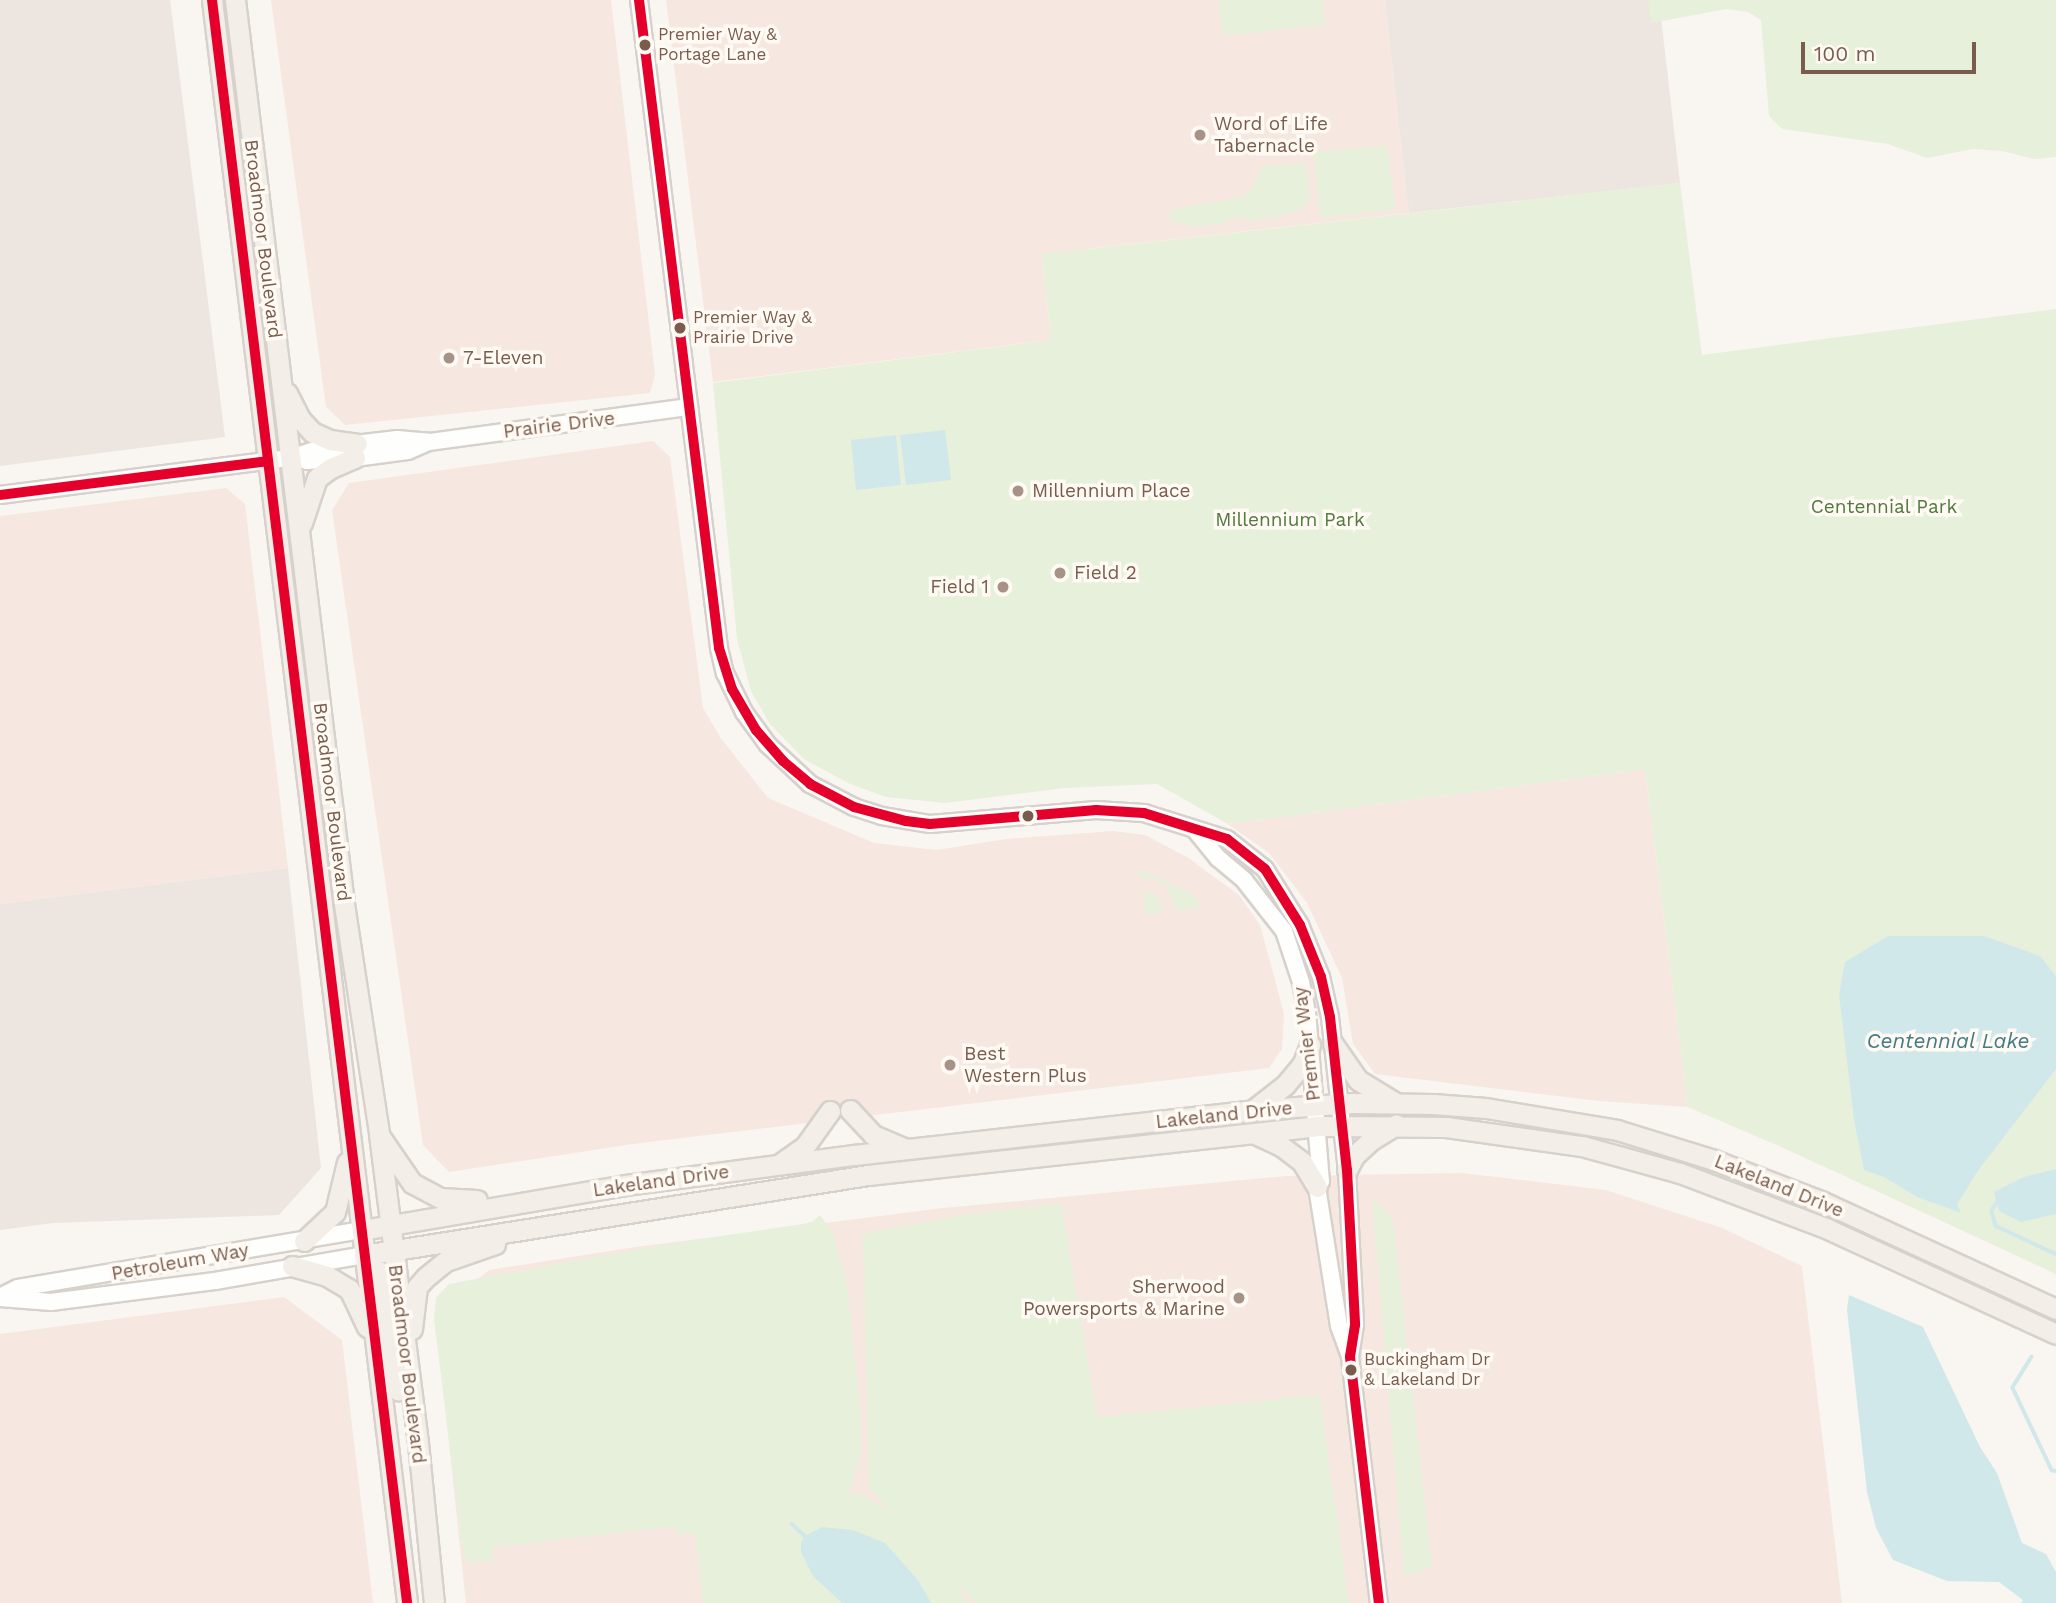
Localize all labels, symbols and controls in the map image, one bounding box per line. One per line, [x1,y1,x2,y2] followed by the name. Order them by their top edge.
[658,25,778,65] place label: Premier Way & Portage Lane
[1804,28,1979,72] scale bar
[638,38,652,52] marker: Premier Way & Portage Lane
[1814,41,1876,66] text: 100 m
[1214,113,1329,157] place label: Word of Life Tabernacle
[1192,127,1208,143] marker: Word of Life Tabernacle
[239,138,287,340] street label: Broadmoor Boulevard
[693,308,813,348] place label: Premier Way & Prairie Drive
[673,321,687,335] marker: Premier Way & Prairie Drive
[463,347,544,369] place label: 7-Eleven
[441,350,457,366] marker: 7-Eleven
[502,407,616,443] street label: Prairie Drive
[1032,480,1191,502] place label: Millennium Place
[1010,483,1026,499] marker: Millennium Place
[1810,496,1958,518] park label: Centennial Park
[1215,509,1365,531] park label: Millennium Park
[1074,562,1137,584] place label: Field 2
[1052,565,1068,581] marker: Field 2
[930,576,989,598] place label: Field 1
[995,579,1011,595] marker: Field 1
[308,701,356,903] street label: Broadmoor Boulevard
[1021,809,1035,823] unlabelled marker
[1289,985,1325,1103] street label: Premier Way
[1866,1028,2030,1054] water label: Centennial Lake
[964,1043,1087,1087] place label: Best Western Plus
[942,1057,958,1073] marker: Best Western Plus
[1154,1096,1294,1134] street label: Lakeland Drive
[1711,1150,1847,1222] street label: Lakeland Drive
[591,1160,731,1202] street label: Lakeland Drive
[109,1239,251,1285] street label: Petroleum Way
[383,1263,431,1465] street label: Broadmoor Boulevard
[1023,1276,1225,1320] place label: Sherwood Powersports & Marine
[1231,1290,1247,1306] marker: Sherwood Powersports & Marine
[1364,1350,1490,1390] place label: Buckingham Dr & Lakeland Dr
[1344,1363,1358,1377] marker: Buckingham Dr & Lakeland Dr

